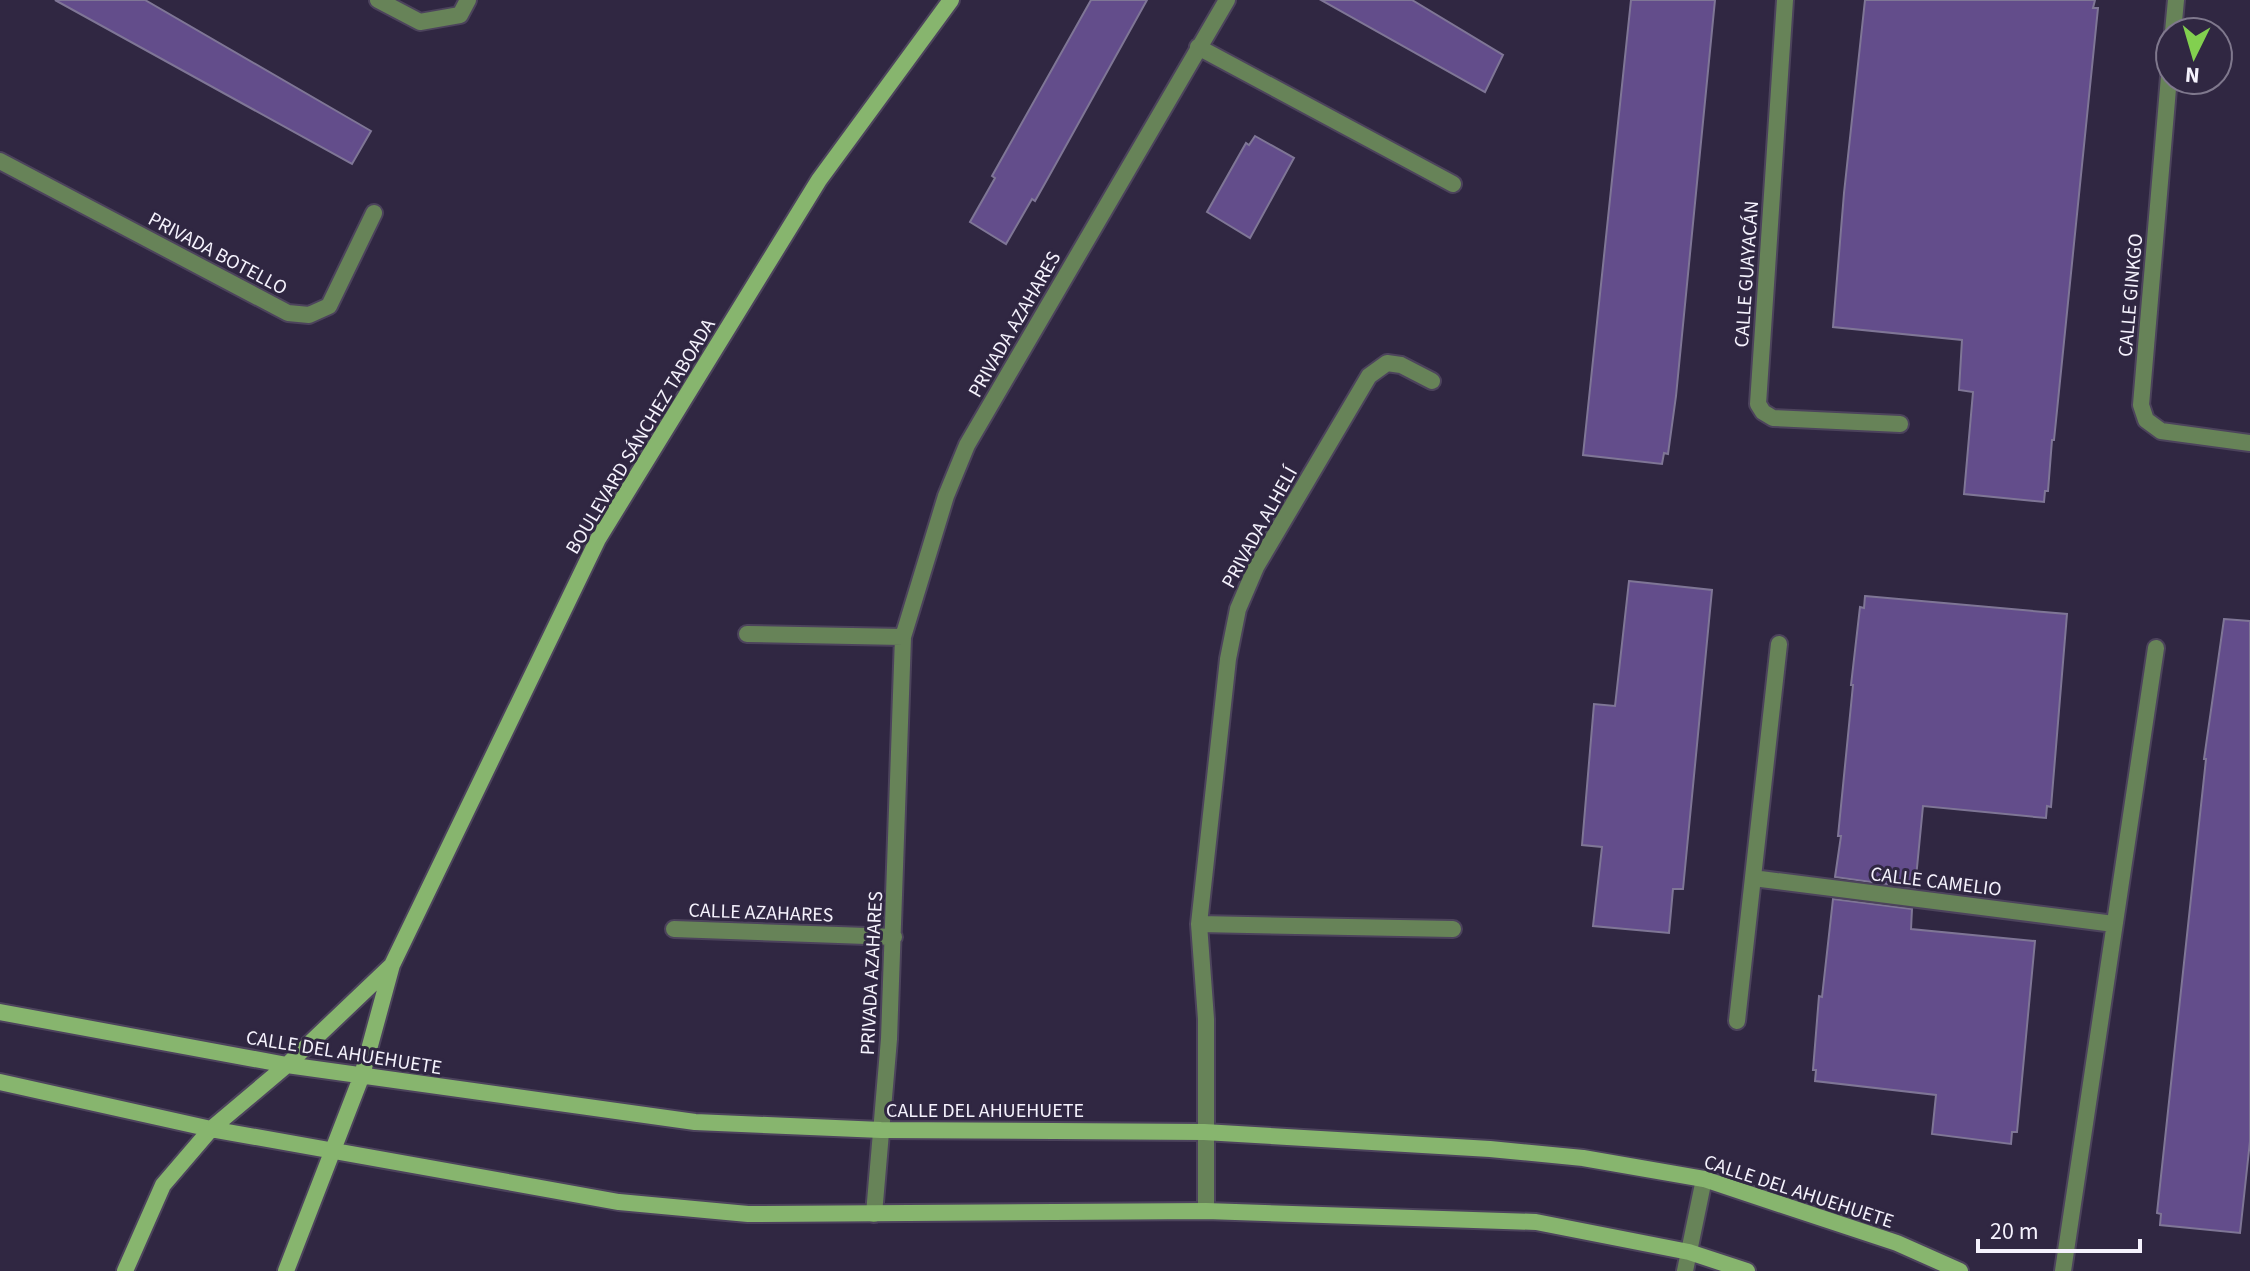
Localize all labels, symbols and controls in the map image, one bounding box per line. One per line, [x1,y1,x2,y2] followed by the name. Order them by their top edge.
[2154,16,2234,96] north arrow
[2184,58,2201,92] text: N
[1728,200,1766,348] street label: CALLE GUAYACÁN
[143,205,292,302] street label: PRIVADA BOTELLO
[2112,232,2150,358] street label: CALLE GINKGO
[962,246,1068,403] street label: PRIVADA AZAHARES
[559,313,723,560] street label: BOULEVARD SÁNCHEZ TABOADA
[1215,461,1305,593] street label: PRIVADA ALHELÍ
[1869,860,2003,904] street label: CALLE CAMELIO
[854,890,890,1056] street label: PRIVADA AZAHARES
[688,896,834,930] street label: CALLE AZAHARES
[244,1024,444,1082] street label: CALLE DEL AHUEHUETE
[886,1097,1084,1125] street label: CALLE DEL AHUEHUETE
[1700,1148,1897,1236] street label: CALLE DEL AHUEHUETE
[1978,1203,2140,1253] scale bar
[1990,1214,2039,1249] text: 20 m

